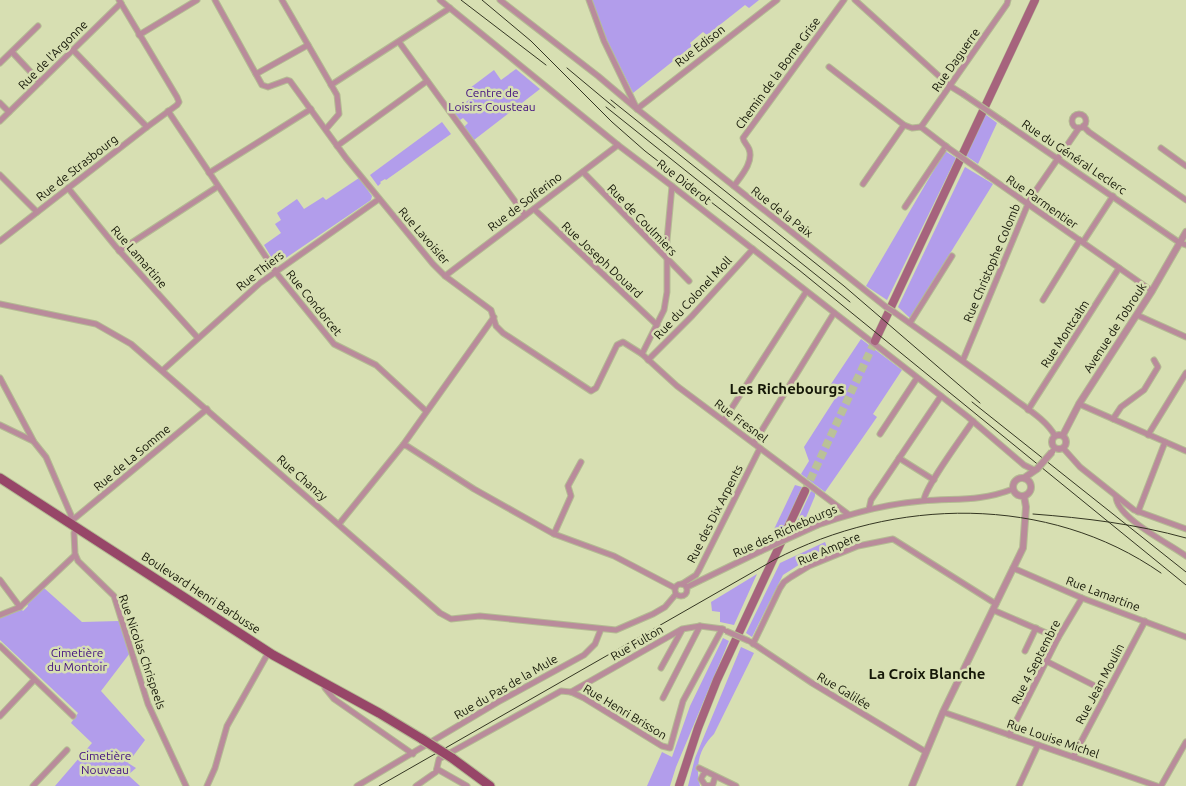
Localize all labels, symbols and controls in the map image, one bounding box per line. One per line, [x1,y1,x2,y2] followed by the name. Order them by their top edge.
[733,14,822,131] street label: Chemin de la Borne Grise
[16,18,90,92] street label: Rue de l'Argonne
[672,22,727,69] street label: Rue Edison
[929,25,982,94] street label: Rue Daguerre
[448,86,536,113] park label: Centre de Loisirs Cousteau
[1020,117,1129,197] street label: Rue du Général Leclerc
[34,132,120,203] street label: Rue de Strasbourg
[655,156,714,207] street label: Rue Diderot
[485,170,564,234] street label: Rue de Solferino
[1004,172,1081,231] street label: Rue Parmentier
[605,181,680,258] street label: Rue de Coulmiers
[749,184,816,240] street label: Rue de la Paix
[961,202,1022,324] street label: Rue Christophe Colomb
[396,205,453,267] street label: Rue Lavoisier
[559,219,645,300] street label: Rue Joseph Douard
[109,223,170,290] street label: Rue Lamartine
[233,248,286,293] street label: Rue Thiers
[651,254,734,342] street label: Rue du Colonel Moll
[284,267,345,338] street label: Rue Condorcet
[1081,280,1148,375] street label: Avenue de Tobrouk
[1038,298,1091,370] street label: Rue Montcalm
[729,380,845,397] district label: Les Richebourgs
[712,397,770,445] street label: Rue Fresnel
[91,422,173,493] street label: Rue de La Somme
[275,452,330,503] street label: Rue Chanzy
[684,463,745,565] street label: Rue des Dix Arpents
[731,502,839,559] street label: Rue des Richebourgs
[796,530,862,568] street label: Rue Ampère
[139,549,263,636] street label: Boulevard Henri Barbusse
[1064,573,1142,614] street label: Rue Lamartine
[117,593,168,711] street label: Rue Nicolas Chrispeels
[1009,617,1062,706] street label: Rue 4 Septembre
[608,622,665,663] street label: Rue Fulton
[1073,641,1126,726] street label: Rue Jean Moulin
[47,646,107,673] park label: Cimetière du Montoir
[452,652,560,721] street label: Rue du Pas de la Mule
[869,665,985,682] district label: La Croix Blanche
[815,669,873,712] street label: Rue Galilée
[581,682,669,742] street label: Rue Henri Brisson
[1005,717,1101,760] street label: Rue Louise Michel
[79,749,131,776] park label: Cimetière Nouveau

